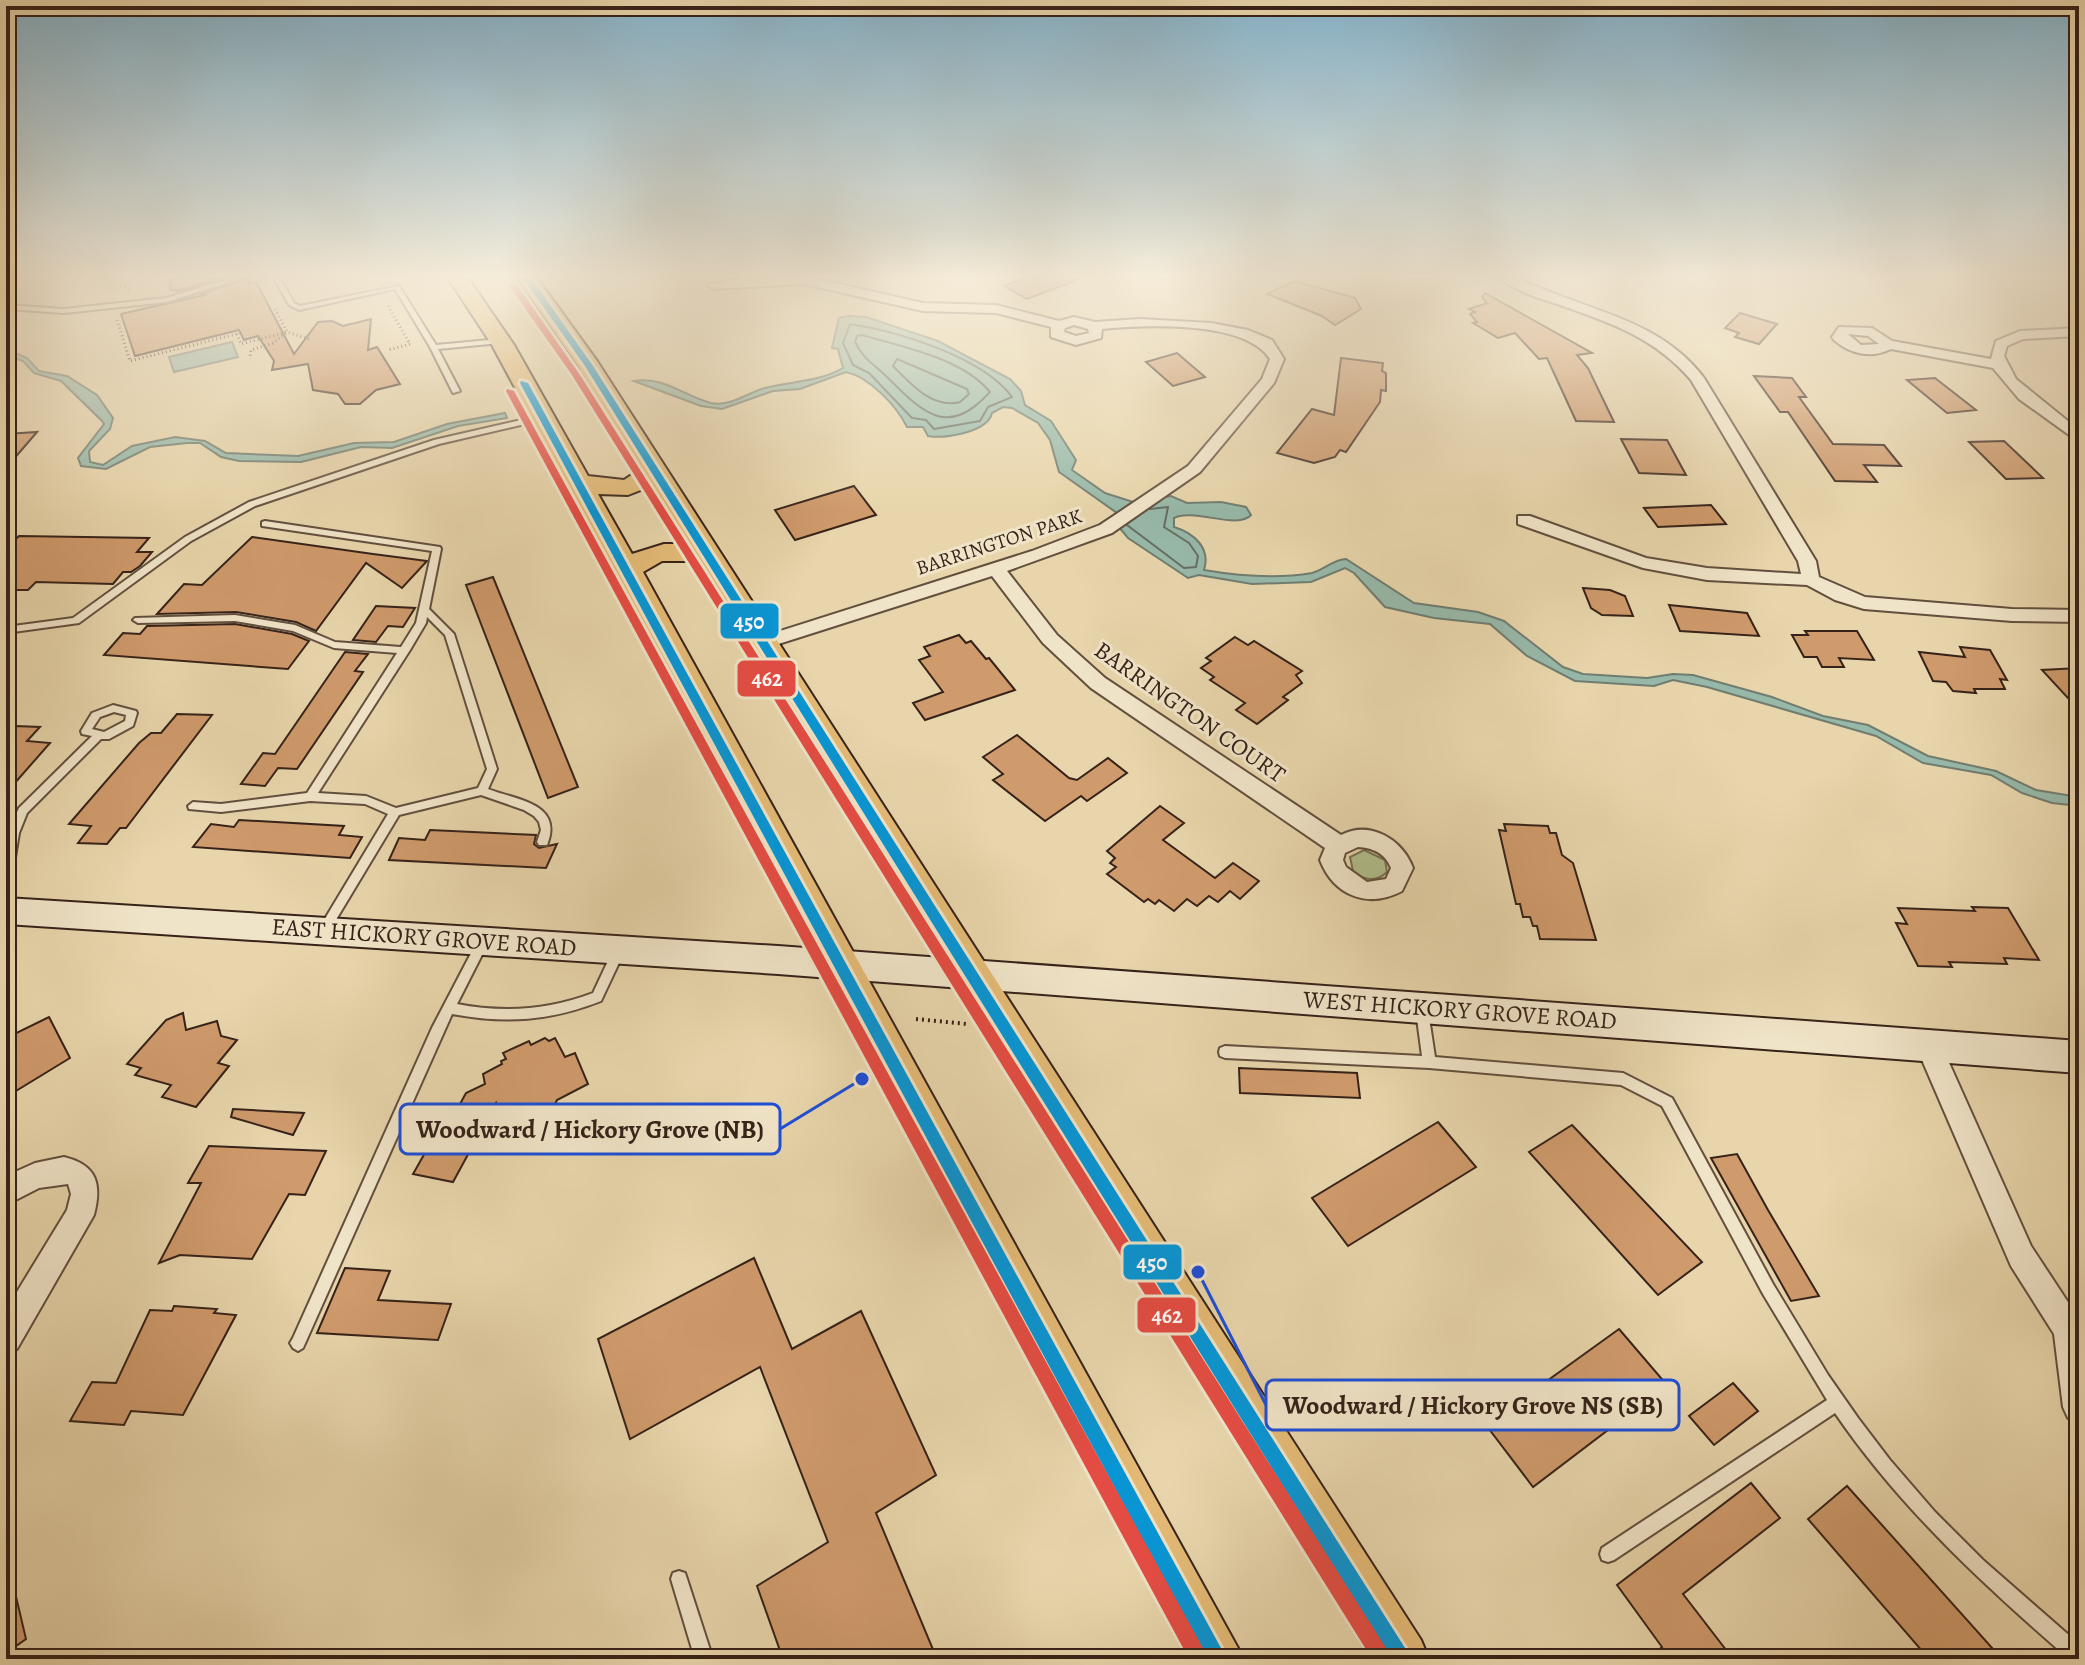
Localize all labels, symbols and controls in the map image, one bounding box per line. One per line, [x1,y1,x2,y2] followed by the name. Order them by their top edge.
[913,502,1086,582] street label: BARRINGTON PARK
[719,602,780,640] line badge: 450
[734,607,764,637] text: 450
[1088,634,1292,790] street label: BARRINGTON COURT
[736,659,797,698] line badge: 462
[751,664,783,694] text: 462
[270,910,578,964] street label: EAST HICKORY GROVE ROAD
[1301,983,1618,1037] street label: WEST HICKORY GROVE ROAD
[400,1104,780,1154] callout: Woodward / Hickory Grove (NB)
[415,1112,764,1147] text: Woodward / Hickory Grove (NB)
[1122,1243,1183,1281] line badge: 450
[1137,1248,1167,1278] text: 450
[1136,1296,1197,1334] line badge: 462
[1151,1301,1183,1331] text: 462
[1266,1380,1679,1430] callout: Woodward / Hickory Grove NS (SB)
[1282,1388,1663,1423] text: Woodward / Hickory Grove NS (SB)

